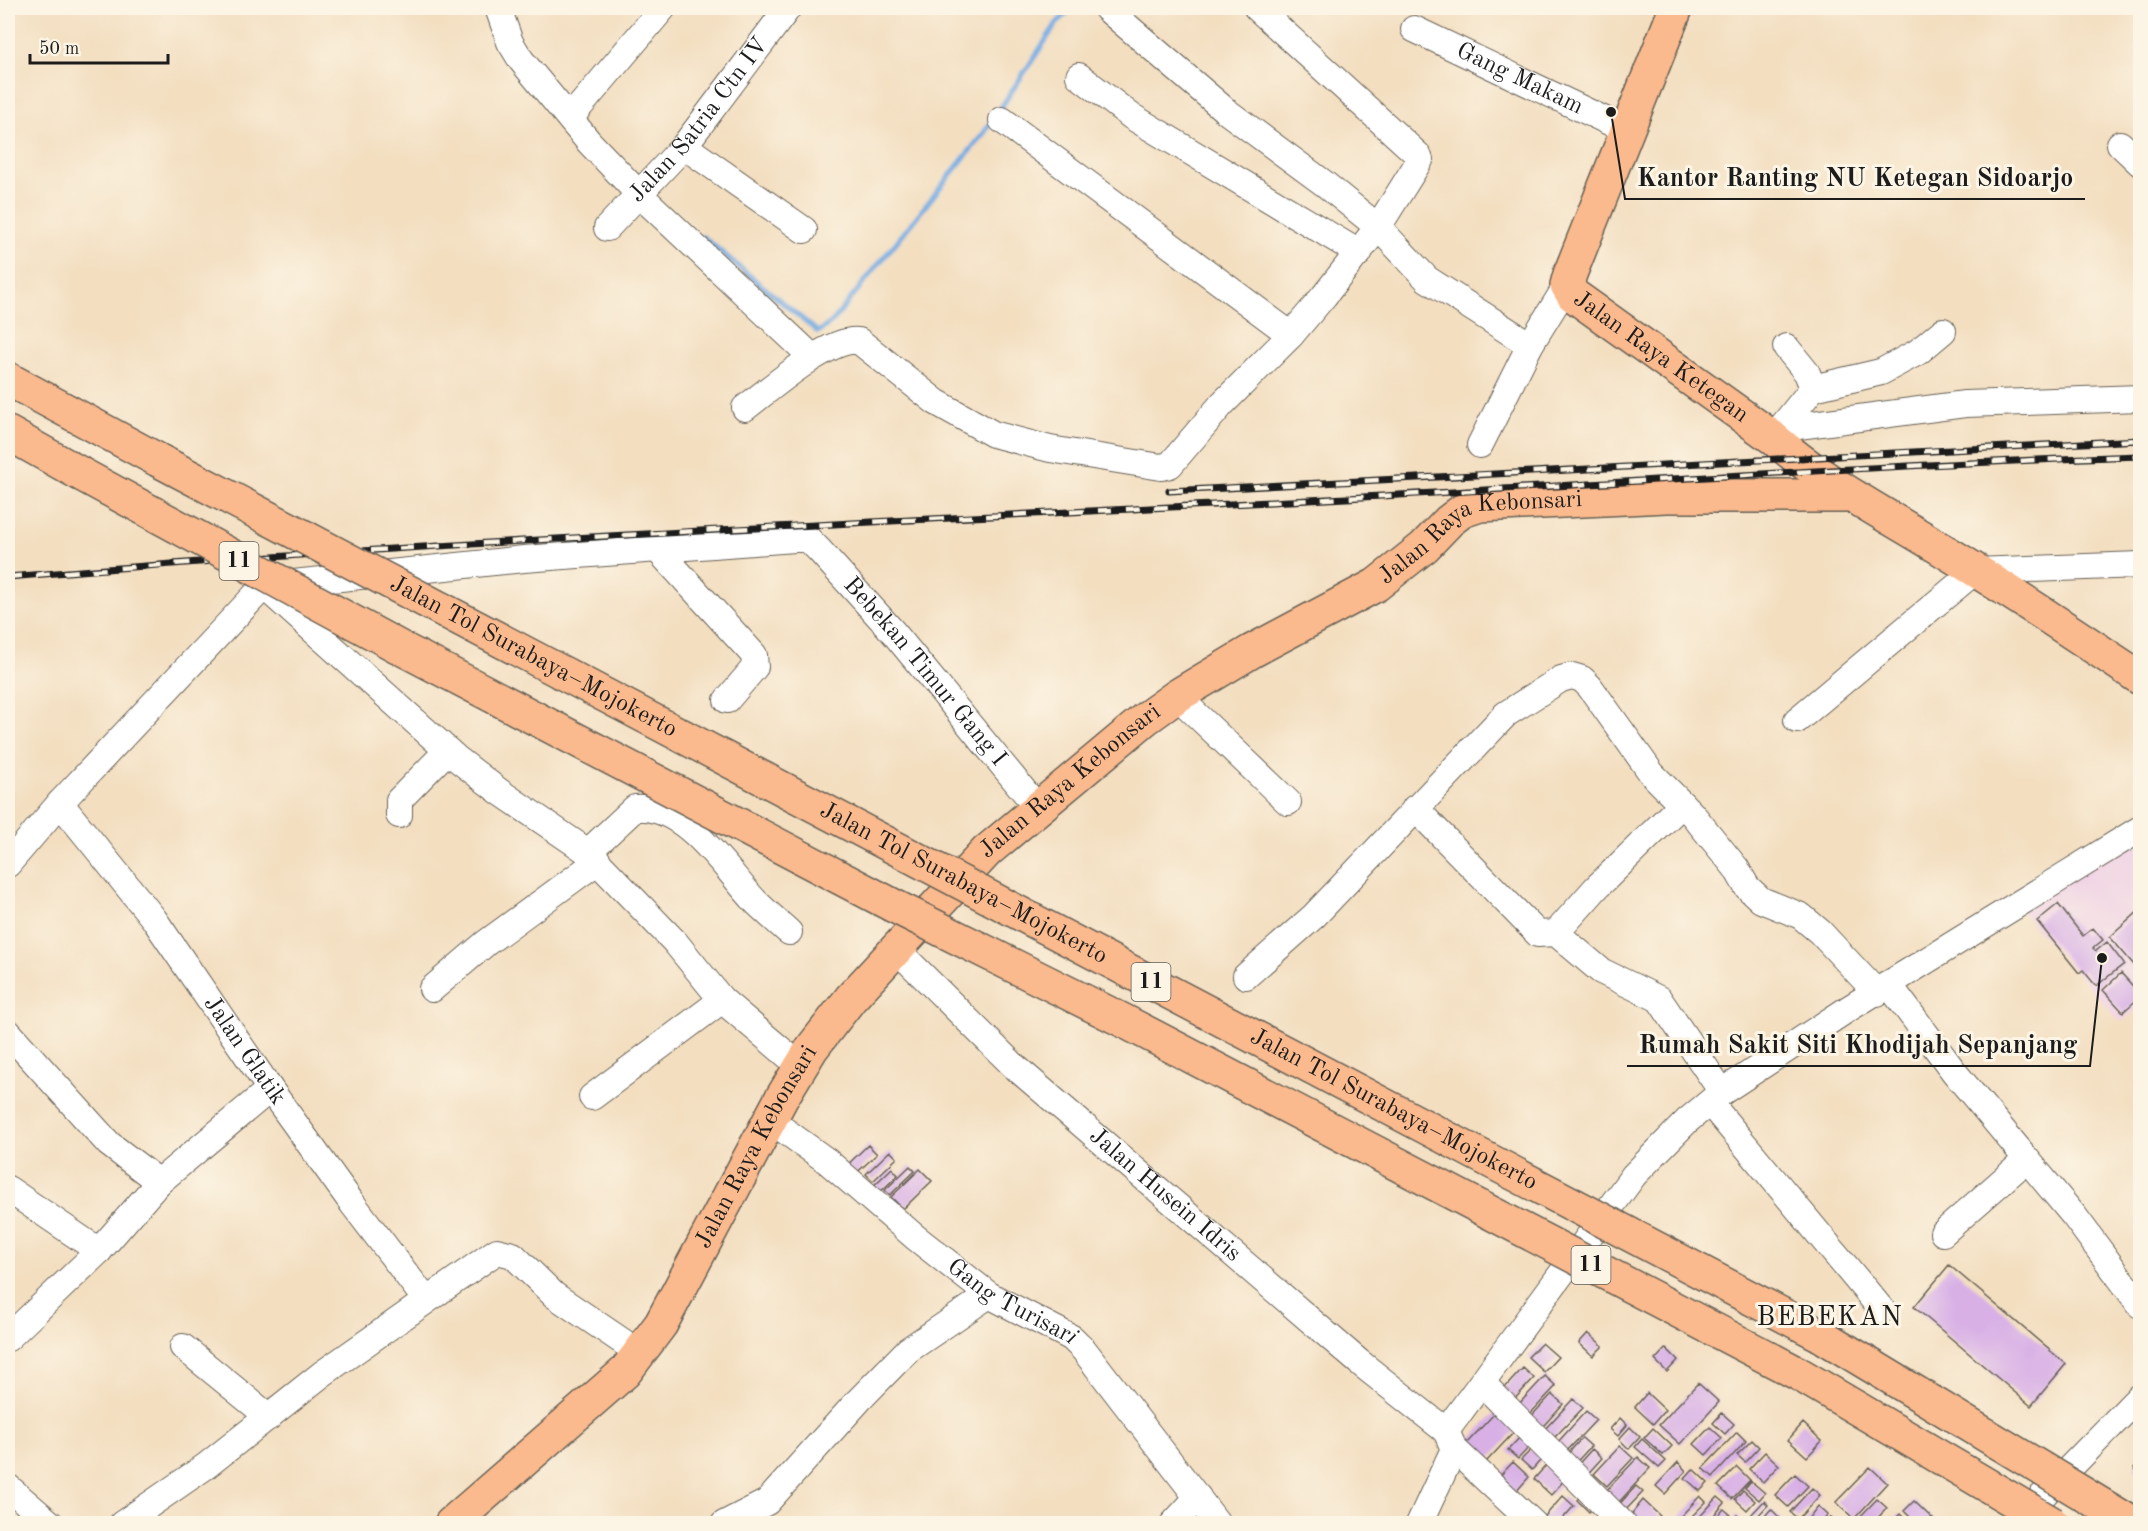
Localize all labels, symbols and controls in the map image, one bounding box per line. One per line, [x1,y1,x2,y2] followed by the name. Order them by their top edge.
[30,27,168,65] scale bar
[625,33,773,207] street label: Jalan Satria Ctn IV
[1453,39,1587,120] street label: Gang Makam
[39,40,79,58] text: 50 m
[1625,155,2085,199] callout: Kantor Ranting NU Ketegan Sidoarjo
[1637,166,2073,192] text: Kantor Ranting NU Ketegan Sidoarjo
[1569,287,1752,428] street label: Jalan Raya Ketegan
[1375,488,1583,590] street label: Jalan Raya Kebonsari
[220,542,258,580] road number: 11
[386,572,681,743] street label: Jalan Tol Surabaya–Mojokerto
[838,573,1010,771] street label: Bebekan Timur Gang I
[976,700,1165,863] street label: Jalan Raya Kebonsari
[816,798,1111,969] street label: Jalan Tol Surabaya–Mojokerto
[1132,963,1170,1001] road number: 11
[199,992,290,1110] street label: Jalan Glatik
[1627,1022,2090,1066] callout: Rumah Sakit Siti Khodijah Sepanjang
[1246,1025,1541,1195] street label: Jalan Tol Surabaya–Mojokerto
[1638,1033,2078,1059] text: Rumah Sakit Siti Khodijah Sepanjang
[692,1042,822,1253] street label: Jalan Raya Kebonsari
[1084,1124,1245,1267] street label: Jalan Husein Idris
[1572,1246,1610,1284] road number: 11
[942,1255,1083,1349] street label: Gang Turisari
[1757,1304,1903,1331] district label: BEBEKAN

